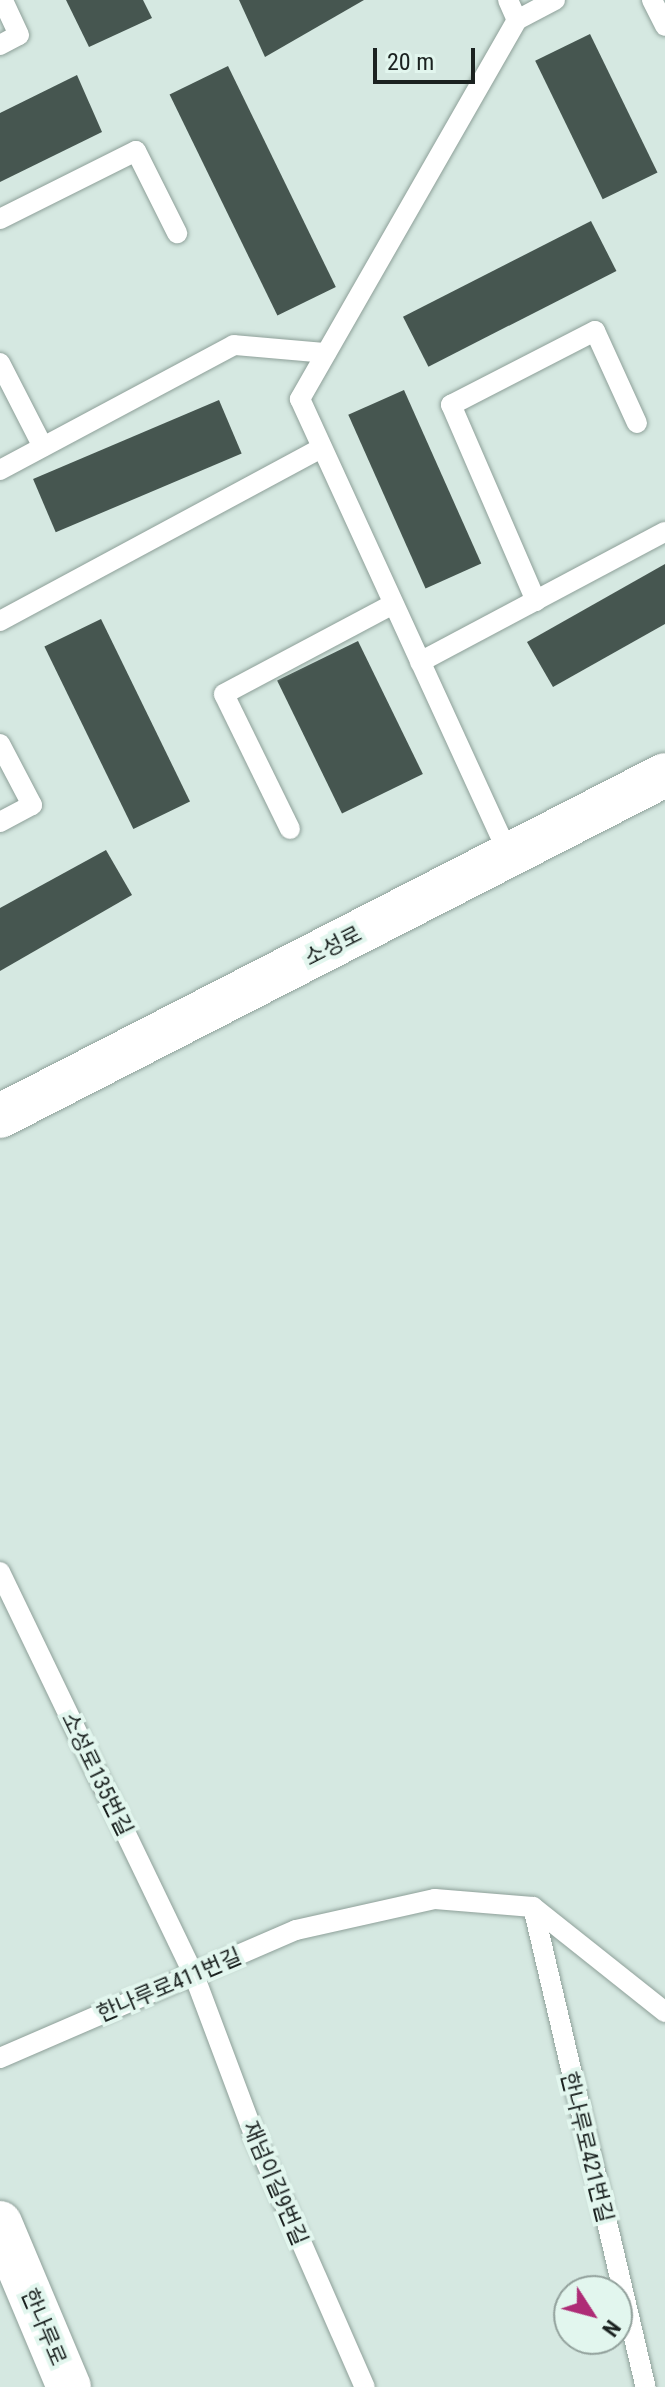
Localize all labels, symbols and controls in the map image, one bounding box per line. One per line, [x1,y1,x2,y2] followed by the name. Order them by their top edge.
[377,32,479,82] scale bar
[387,48,434,76] text: 20 m
[300,920,366,972] street label: 소성로
[56,1708,138,1840] street label: 소성로135번길
[93,1943,245,2027] street label: 한나루로411번길
[556,2069,618,2225] street label: 한나루로421번길
[237,2117,313,2249] street label: 재넘이길9번길
[553,2275,633,2355] north arrow
[16,2285,72,2369] street label: 한나루로
[597,2315,625,2341] text: N

